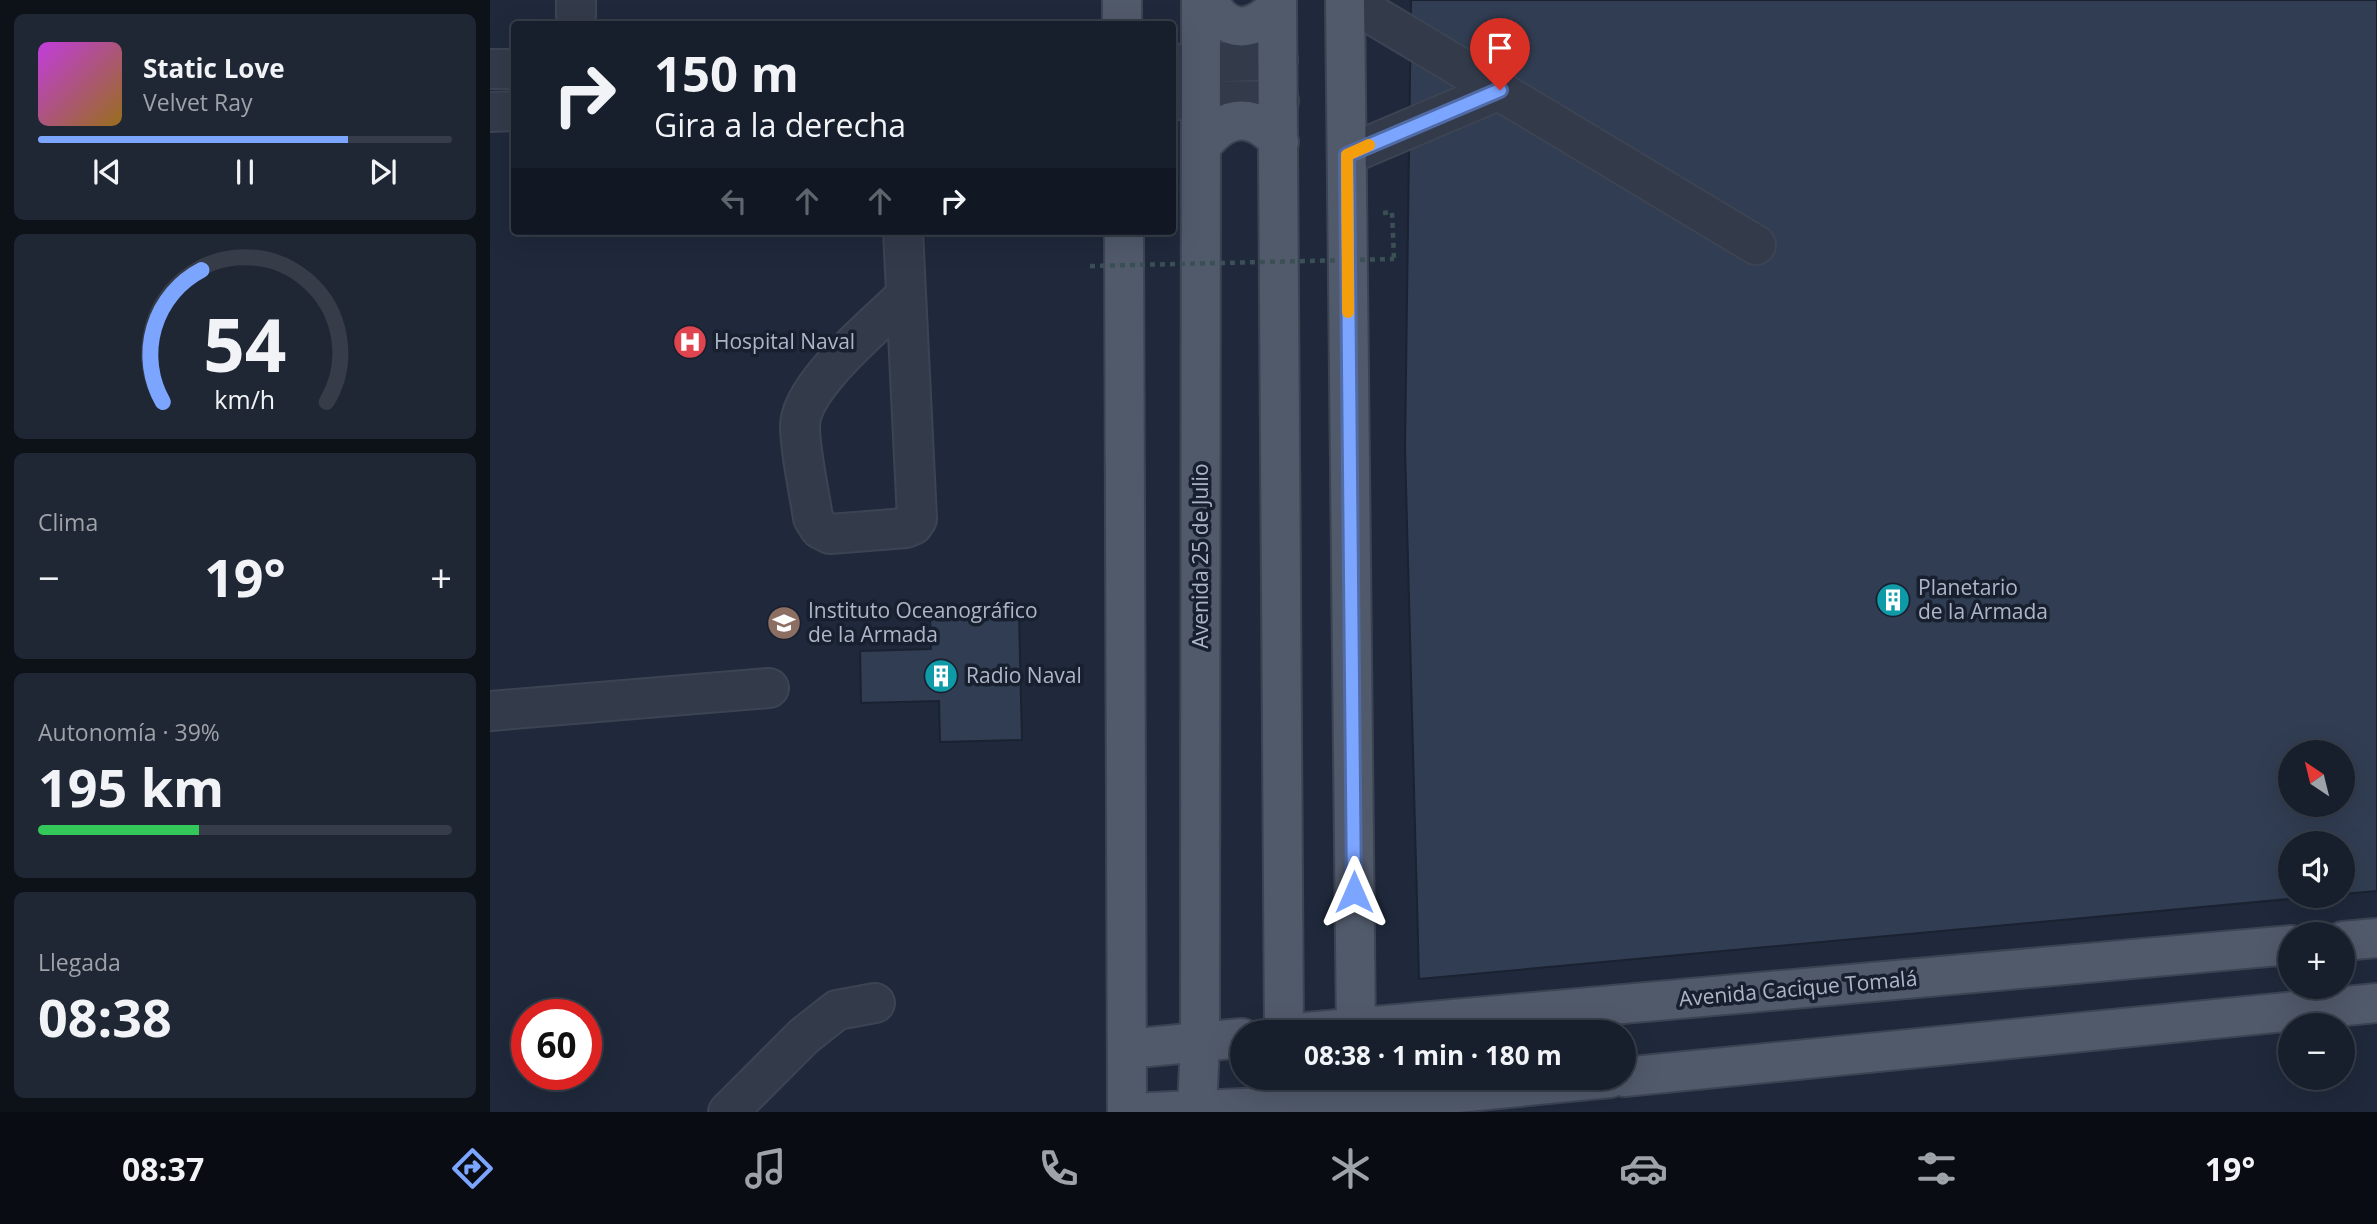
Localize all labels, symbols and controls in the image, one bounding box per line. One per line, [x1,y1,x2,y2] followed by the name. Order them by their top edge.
[1470,18,1530,90] pin
[1481,29,1519,67] icon: arrive
[654,40,799,106] text: 150 m
[539,49,630,140] icon: right
[143,50,285,86] text: Static Love
[143,86,253,118] text: Velvet Ray
[654,103,906,146] text: Gira a la derecha
[88,153,126,191] icon: previous
[226,153,264,191] icon: pause
[364,153,402,191] icon: next
[715,182,753,220] icon: left
[788,182,826,220] icon: ahead
[861,182,899,220] icon: ahead
[934,182,972,220] icon: right
[203,295,287,394] text: 54
[671,323,709,361] hospital icon: Hospital Naval
[714,327,855,355] place label: Hospital Naval
[215,382,275,416] text: km/h
[1186,463,1214,649] street label: Avenida 25 de Julio
[38,506,98,538] text: Clima
[204,541,286,612] text: 19°
[38,551,60,603] text: −
[430,551,452,603] text: +
[1918,573,2048,625] place label: Planetario de la Armada
[1874,581,1912,619] building icon: Planetario de la Armada
[808,596,1038,648] place label: Instituto Oceanográfico de la Armada
[765,604,803,642] school or university icon: Instituto Oceanográfico de la Armada
[922,657,960,695] building icon: Radio Naval
[966,661,1082,689] place label: Radio Naval
[38,716,220,748] text: Autonomía · 39%
[2278,740,2356,817] north arrow
[2278,740,2355,1090] map controls
[38,751,224,822] text: 195 km
[2278,831,2355,908] button: sound
[1317,855,1391,929] position arrow
[2278,922,2355,999] button: +
[38,946,121,978] text: Llegada
[1678,964,1918,1012] street label: Avenida Cacique Tomalá
[38,981,172,1052] text: 08:38
[511,999,602,1090] speed limit sign: 60
[2278,1013,2355,1090] button: −
[1304,1037,1562,1073] text: 08:38 · 1 min · 180 m
[448,1144,497,1193] icon: directions
[741,1144,790,1193] icon: music
[1034,1144,1083,1193] icon: phone
[1326,1144,1375,1193] icon: climate
[1619,1144,1668,1193] icon: car
[1912,1144,1961,1193] icon: filters
[122,1147,204,1190] text: 08:37
[2205,1147,2255,1190] text: 19°

